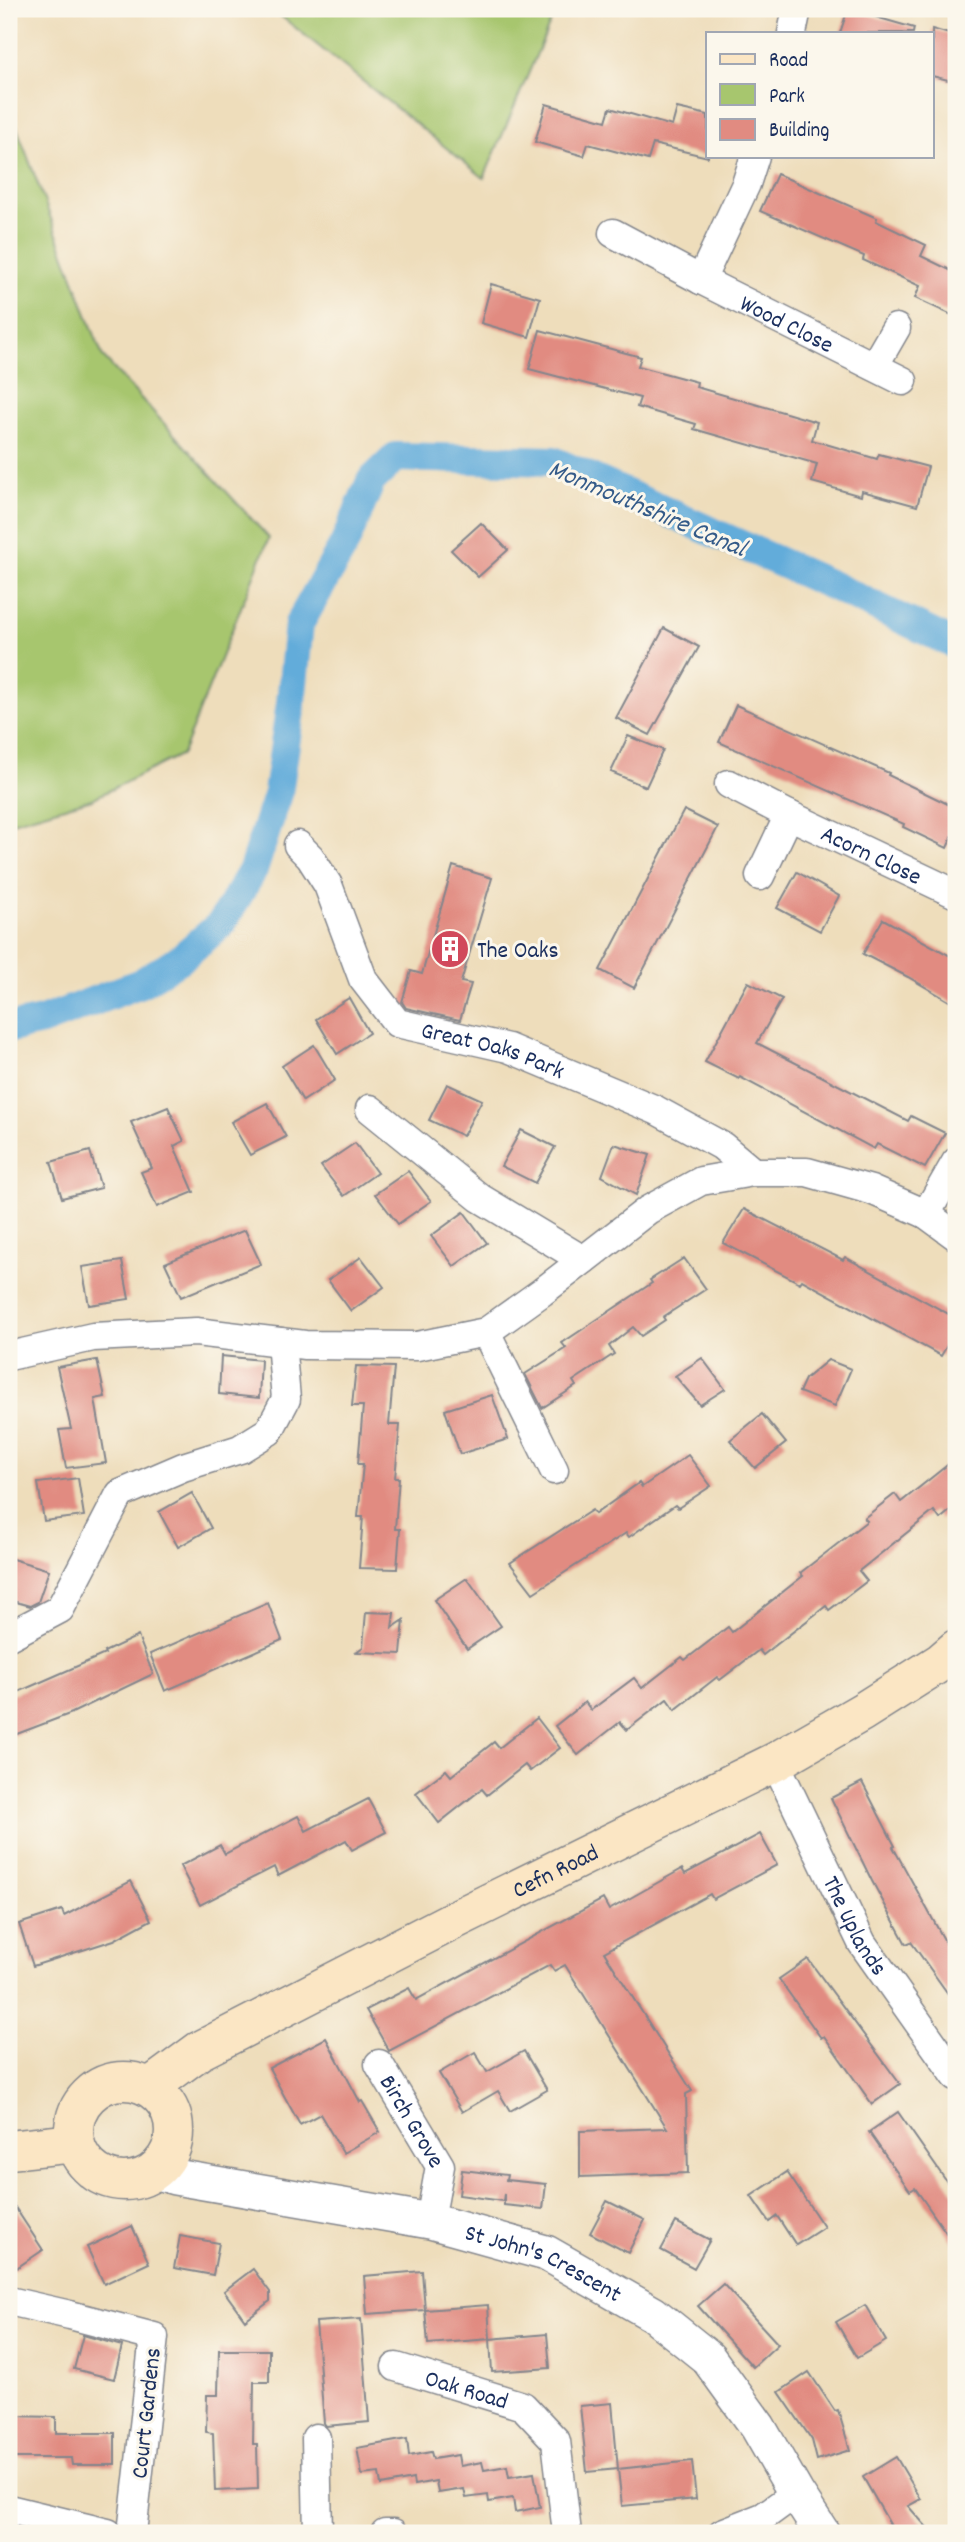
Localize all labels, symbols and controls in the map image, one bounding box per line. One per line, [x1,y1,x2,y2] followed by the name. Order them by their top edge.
[706,32,934,158] legend
[769,47,808,77] text: Road
[769,83,805,113] text: Park
[769,117,829,147] text: Building
[733,288,838,363] street label: Wood Close
[542,452,753,569] water label: Monmouthshire Canal
[814,818,926,895] street label: Acorn Close
[429,928,471,970] building icon: The Oaks
[477,935,559,969] place label: The Oaks
[417,1015,569,1090] street label: Great Oaks Park
[507,1837,605,1909] street label: Cefn Road
[812,1871,894,1984] street label: The Uplands
[369,2069,451,2175] street label: Birch Grove
[460,2217,627,2313] street label: St John's Crescent
[124,2346,172,2480] street label: Court Gardens
[420,2363,512,2420] street label: Oak Road

